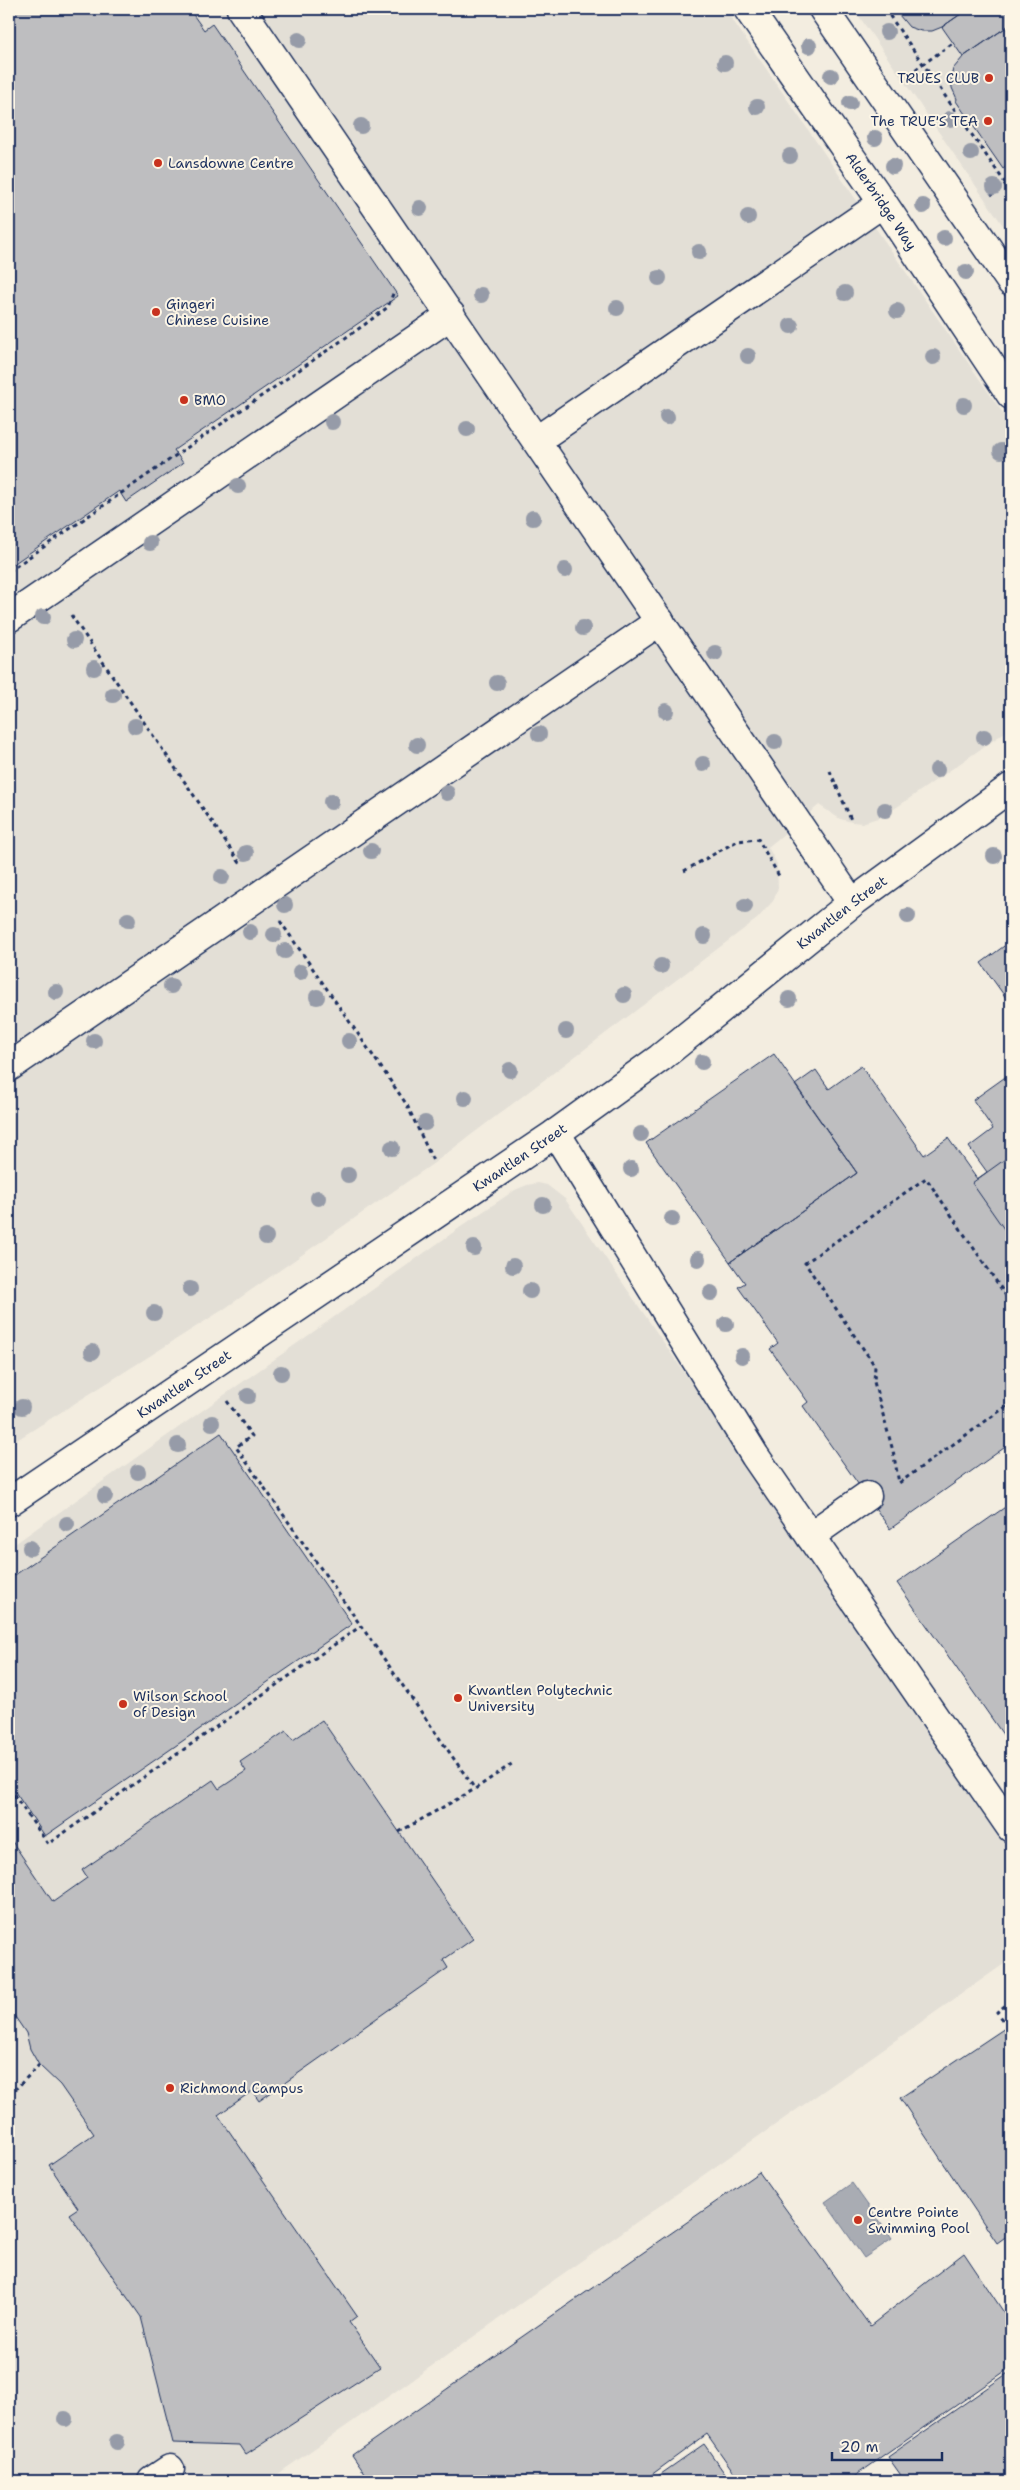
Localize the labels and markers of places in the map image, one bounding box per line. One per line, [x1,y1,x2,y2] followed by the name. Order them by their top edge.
[897,69,979,87] place label: TRUES CLUB
[983,72,995,84] marker: TRUES CLUB
[870,112,978,130] place label: The TRUE'S TEA
[982,115,994,127] marker: The TRUE'S TEA
[168,154,294,172] place label: Lansdowne Centre
[152,157,164,169] marker: Lansdowne Centre
[166,295,269,329] place label: Gingeri Chinese Cuisine
[150,306,162,318] marker: Gingeri Chinese Cuisine
[194,391,226,409] place label: BMO
[178,394,190,406] marker: BMO
[468,1681,613,1715] place label: Kwantlen Polytechnic University
[133,1687,228,1721] place label: Wilson School of Design
[452,1692,464,1704] marker: Kwantlen Polytechnic University
[117,1698,129,1710] marker: Wilson School of Design
[180,2079,303,2097] place label: Richmond Campus
[164,2082,176,2094] marker: Richmond Campus
[868,2203,970,2237] place label: Centre Pointe Swimming Pool
[852,2214,864,2226] marker: Centre Pointe Swimming Pool

